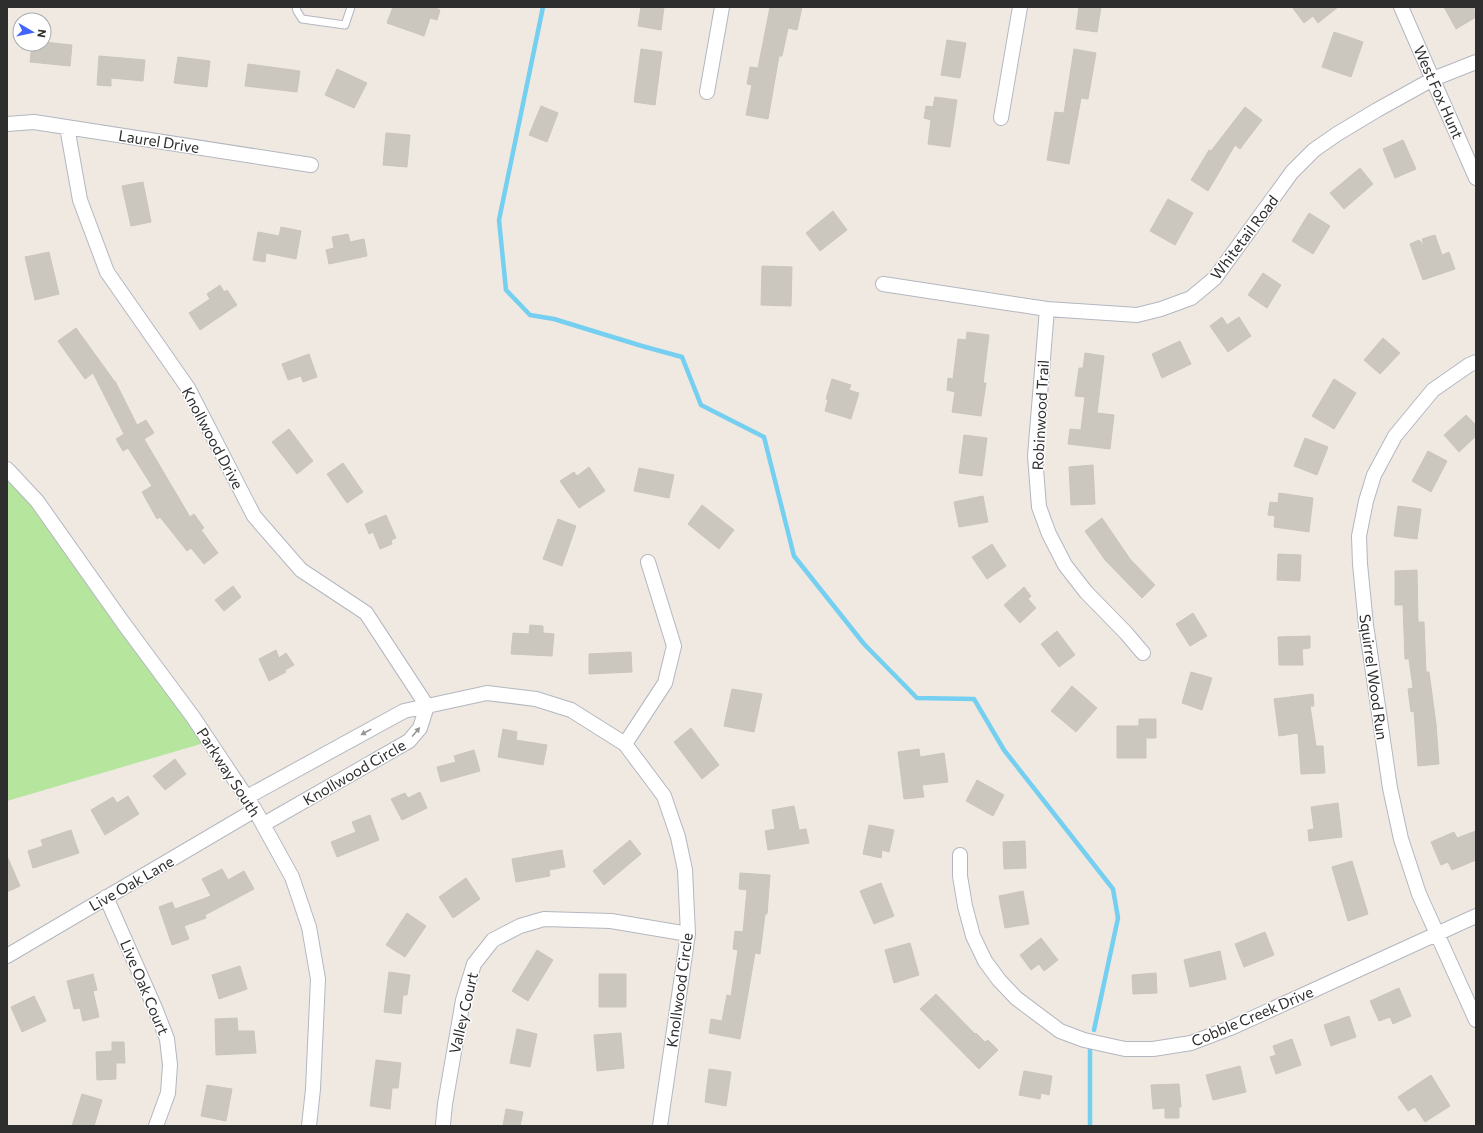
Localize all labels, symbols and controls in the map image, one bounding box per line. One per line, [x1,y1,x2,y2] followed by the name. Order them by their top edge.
[12,12,52,52] north arrow
[35,29,49,39] text: N
[1410,43,1468,141] street label: West Fox Hunt
[117,126,201,156] street label: Laurel Drive
[1206,191,1282,283] street label: Whitetail Road
[1028,359,1052,471] street label: Robinwood Trail
[179,384,247,492] street label: Knollwood Drive
[1356,613,1392,741] street label: Squirrel Wood Run
[194,724,264,820] street label: Parkway South
[412,727,421,738] one-way arrow
[360,728,372,735] one-way arrow
[300,735,409,809] street label: Knollwood Circle
[85,851,177,914] street label: Live Oak Lane
[662,932,696,1048] street label: Knollwood Circle
[117,937,173,1037] street label: Live Oak Court
[445,970,481,1056] street label: Valley Court
[1188,982,1316,1050] street label: Cobble Creek Drive

